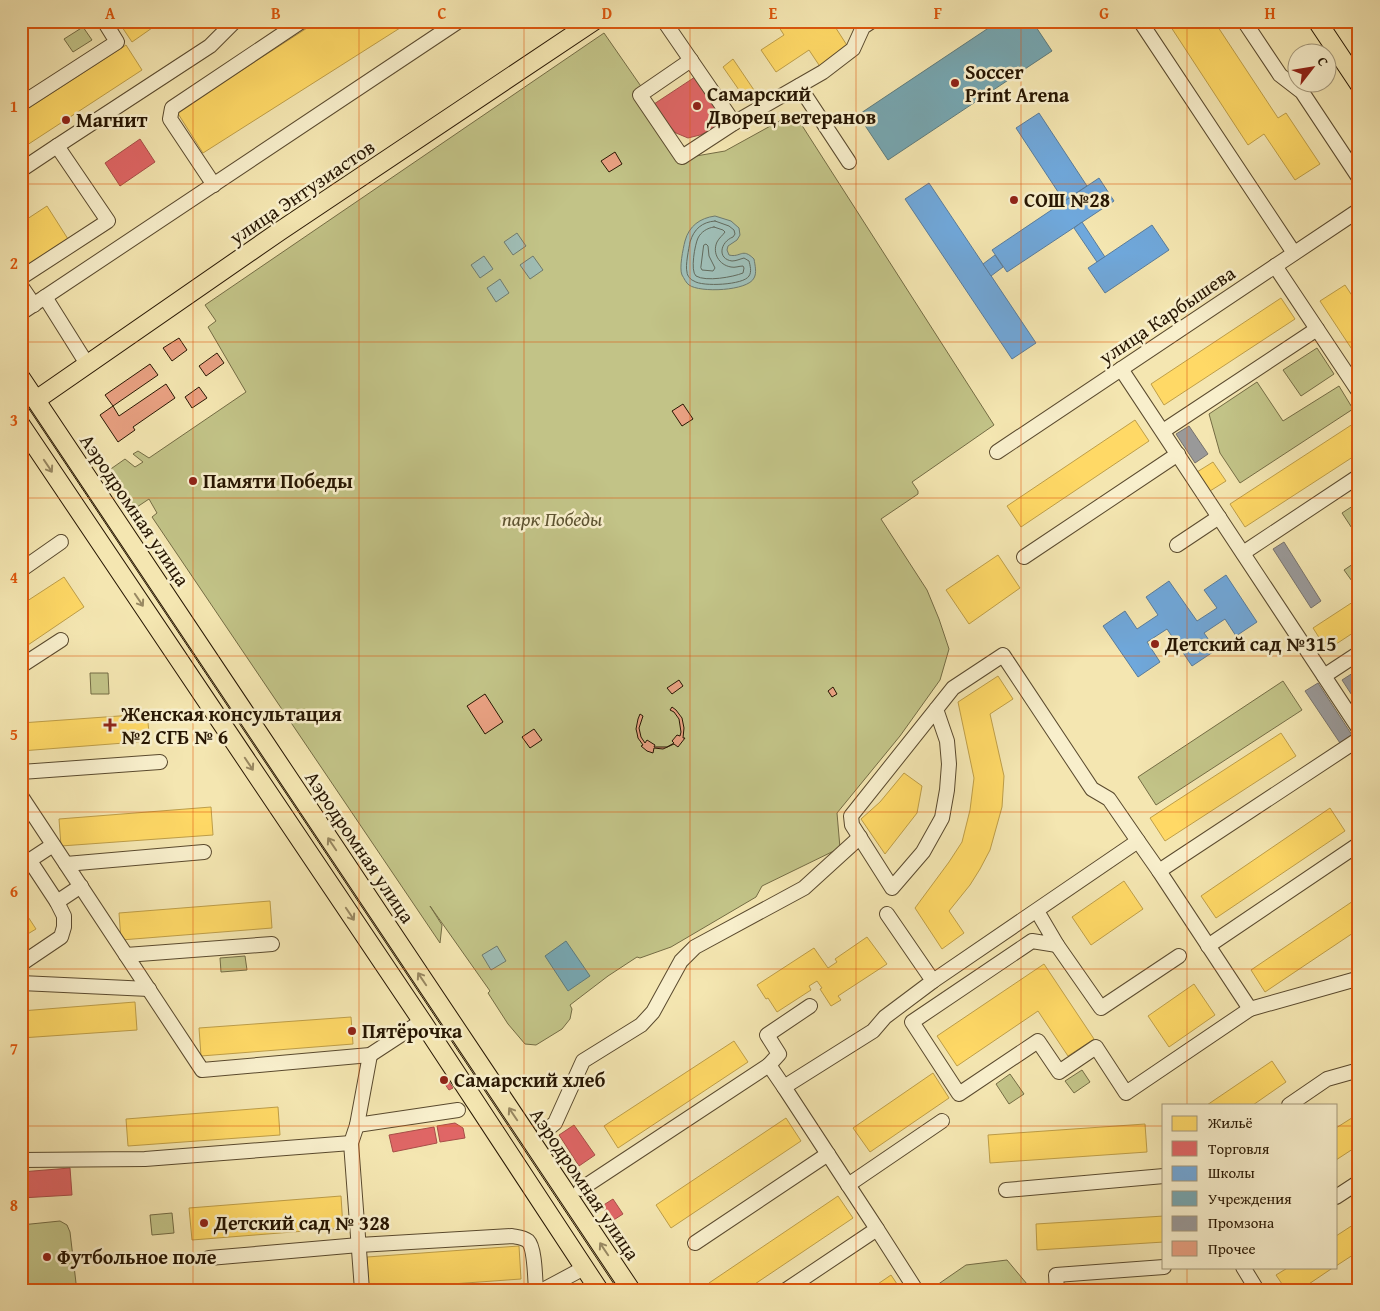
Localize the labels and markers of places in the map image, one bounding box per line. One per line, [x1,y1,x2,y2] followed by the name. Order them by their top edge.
[965,57,1070,109] place label: Soccer Print Arena
[949,77,961,89] marker: Soccer Print Arena
[706,79,876,131] place label: Самарский Дворец ветеранов
[691,100,703,112] marker: Самарский Дворец ветеранов
[76,105,148,134] place label: Магнит
[60,114,72,126] marker: Магнит
[1024,185,1110,214] place label: СОШ №28
[1008,194,1020,206] marker: СОШ №28
[203,466,353,495] place label: Памяти Победы
[187,475,199,487] marker: Памяти Победы
[1164,629,1337,658] place label: Детский сад №315
[1149,638,1161,650] marker: Детский сад №315
[120,699,342,751] place label: Женская консультация №2 СГБ № 6
[103,718,117,732] marker: Женская консультация №2 СГБ № 6
[362,1016,463,1045] place label: Пятёрочка
[346,1025,358,1037] marker: Пятёрочка
[454,1065,606,1094] place label: Самарский хлеб
[438,1074,450,1086] marker: Самарский хлеб
[213,1208,390,1237] place label: Детский сад № 328
[198,1217,210,1229] marker: Детский сад № 328
[57,1242,217,1271] place label: Футбольное поле
[41,1251,53,1263] marker: Футбольное поле

